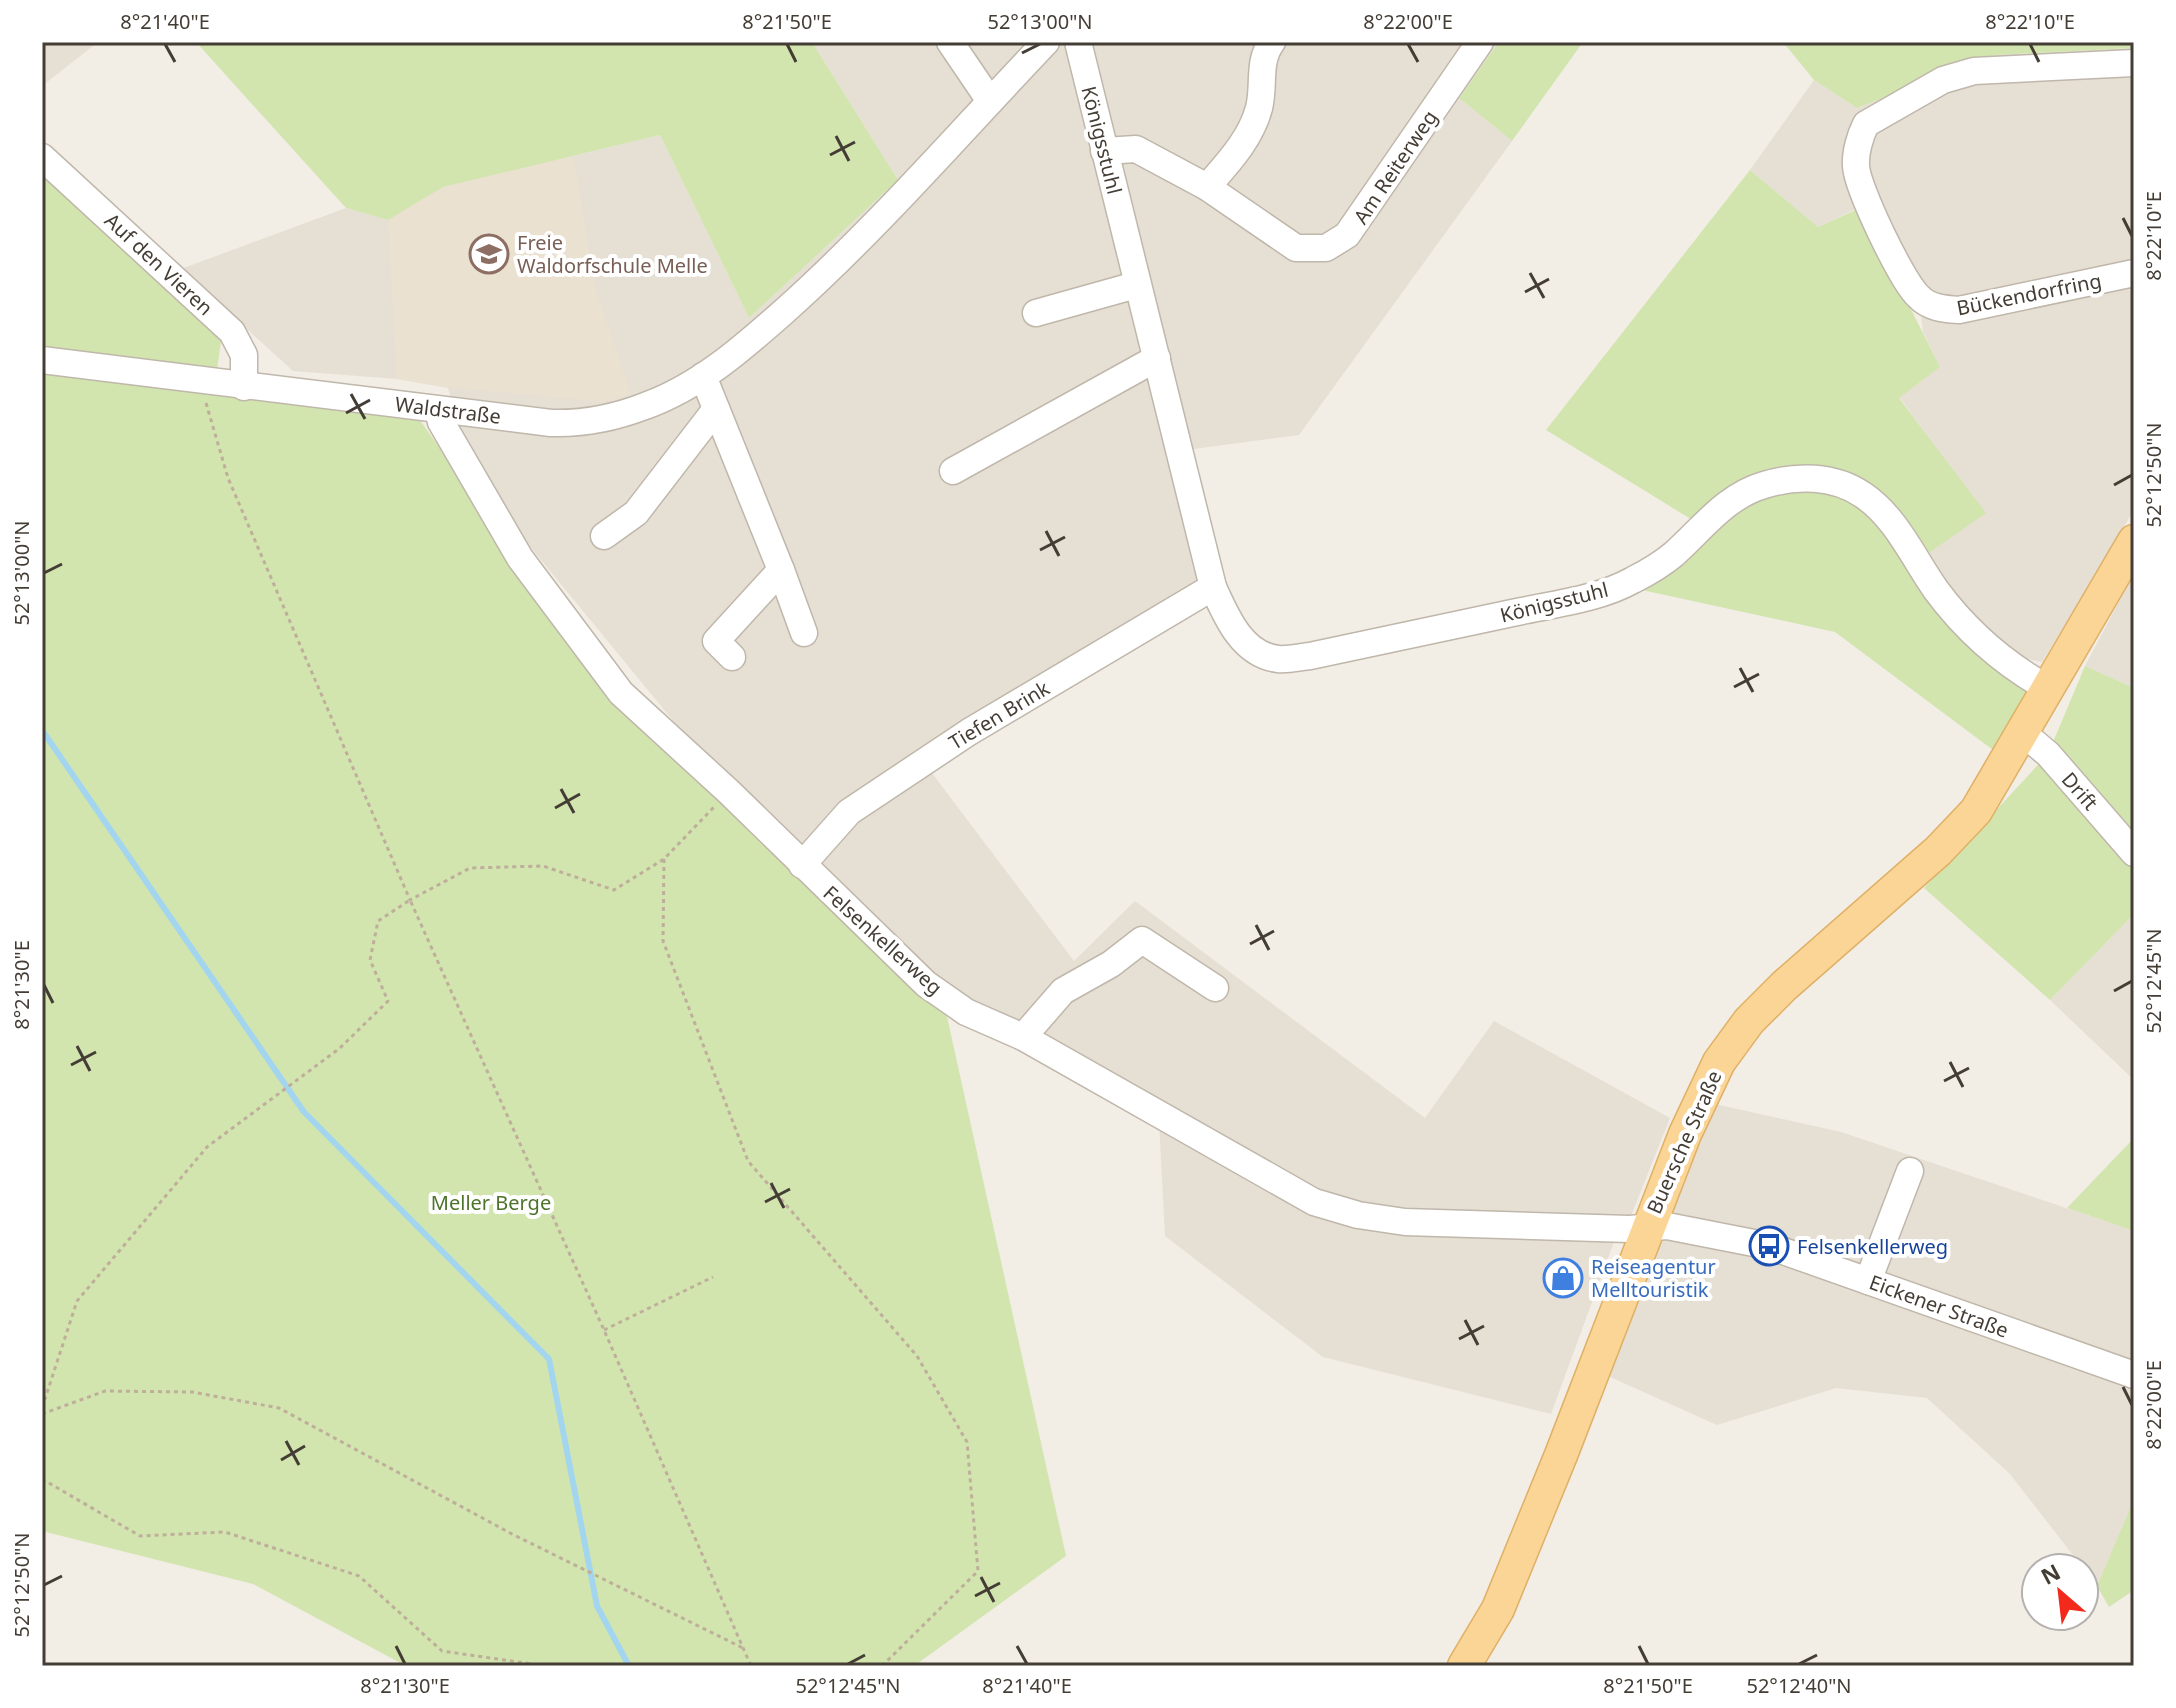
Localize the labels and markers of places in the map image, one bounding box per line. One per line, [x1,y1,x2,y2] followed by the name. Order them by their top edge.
[517,229,708,279] place label: Freie Waldorfschule Melle
[468,233,510,275] school or university icon: Freie Waldorfschule Melle
[1748,1225,1790,1267] bus stop icon: Felsenkellerweg
[1797,1233,1948,1260] place label: Felsenkellerweg
[1591,1253,1716,1303] place label: Reiseagentur Melltouristik
[1542,1257,1584,1299] shop icon: Reiseagentur Melltouristik

